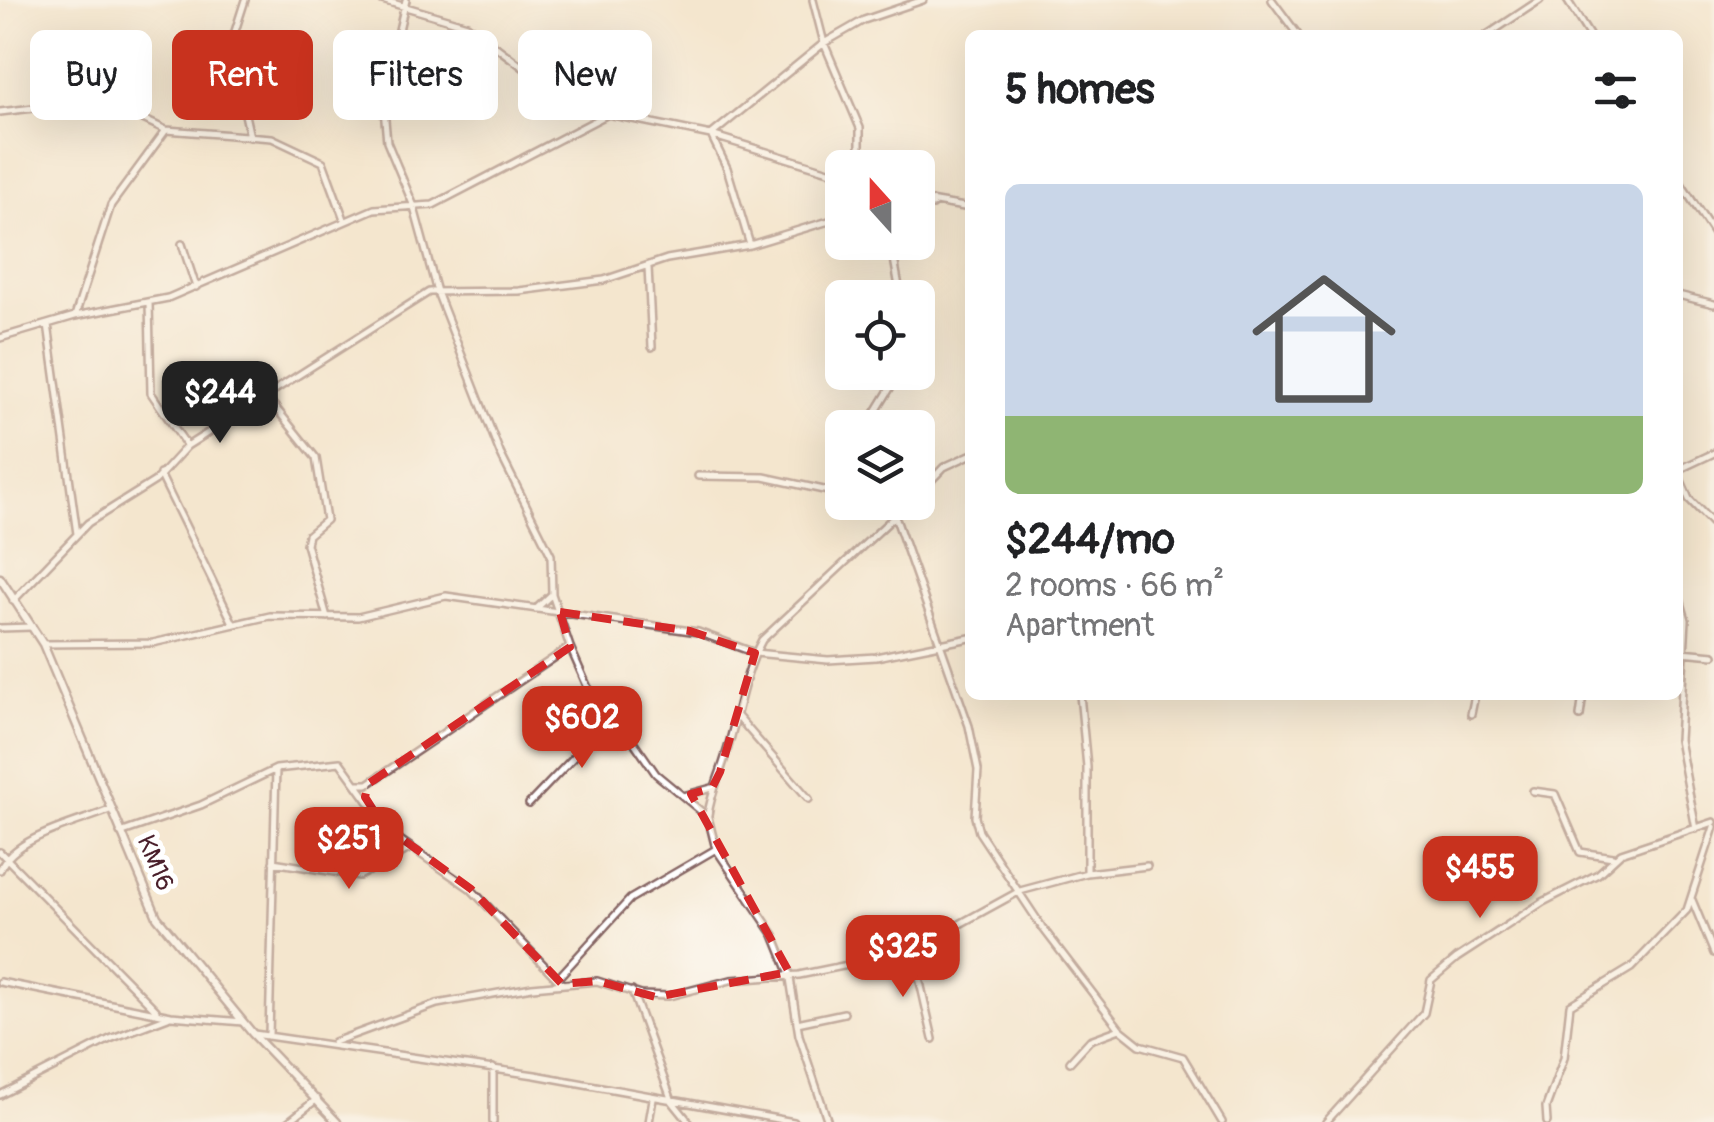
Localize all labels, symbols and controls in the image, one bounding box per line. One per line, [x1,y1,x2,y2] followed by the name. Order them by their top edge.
[30,30,152,120] chip: Buy
[172,30,313,120] chip: Rent
[333,30,498,120] chip: Filters
[518,30,652,120] chip: New
[1588,63,1643,118] icon: filters
[1005,64,1155,116] text: 5 homes
[825,150,935,260] north arrow
[825,150,935,520] map controls
[1234,249,1414,429] icon: home
[825,280,935,390] button: locate
[161,361,279,446] pin: $244
[184,373,256,413] text: $244
[825,410,935,520] button: layers
[1005,514,1175,566] text: $244/mo
[1005,566,1224,606] text: 2 rooms · 66 m²
[1005,606,1154,646] text: Apartment
[523,686,641,771] pin: $602
[544,698,620,738] text: $602
[290,807,408,892] pin: $251
[316,819,382,859] text: $251
[130,831,180,895] street label: KM16
[1421,836,1539,921] pin: $455
[1445,848,1515,888] text: $455
[844,915,962,1000] pin: $325
[868,927,938,967] text: $325

